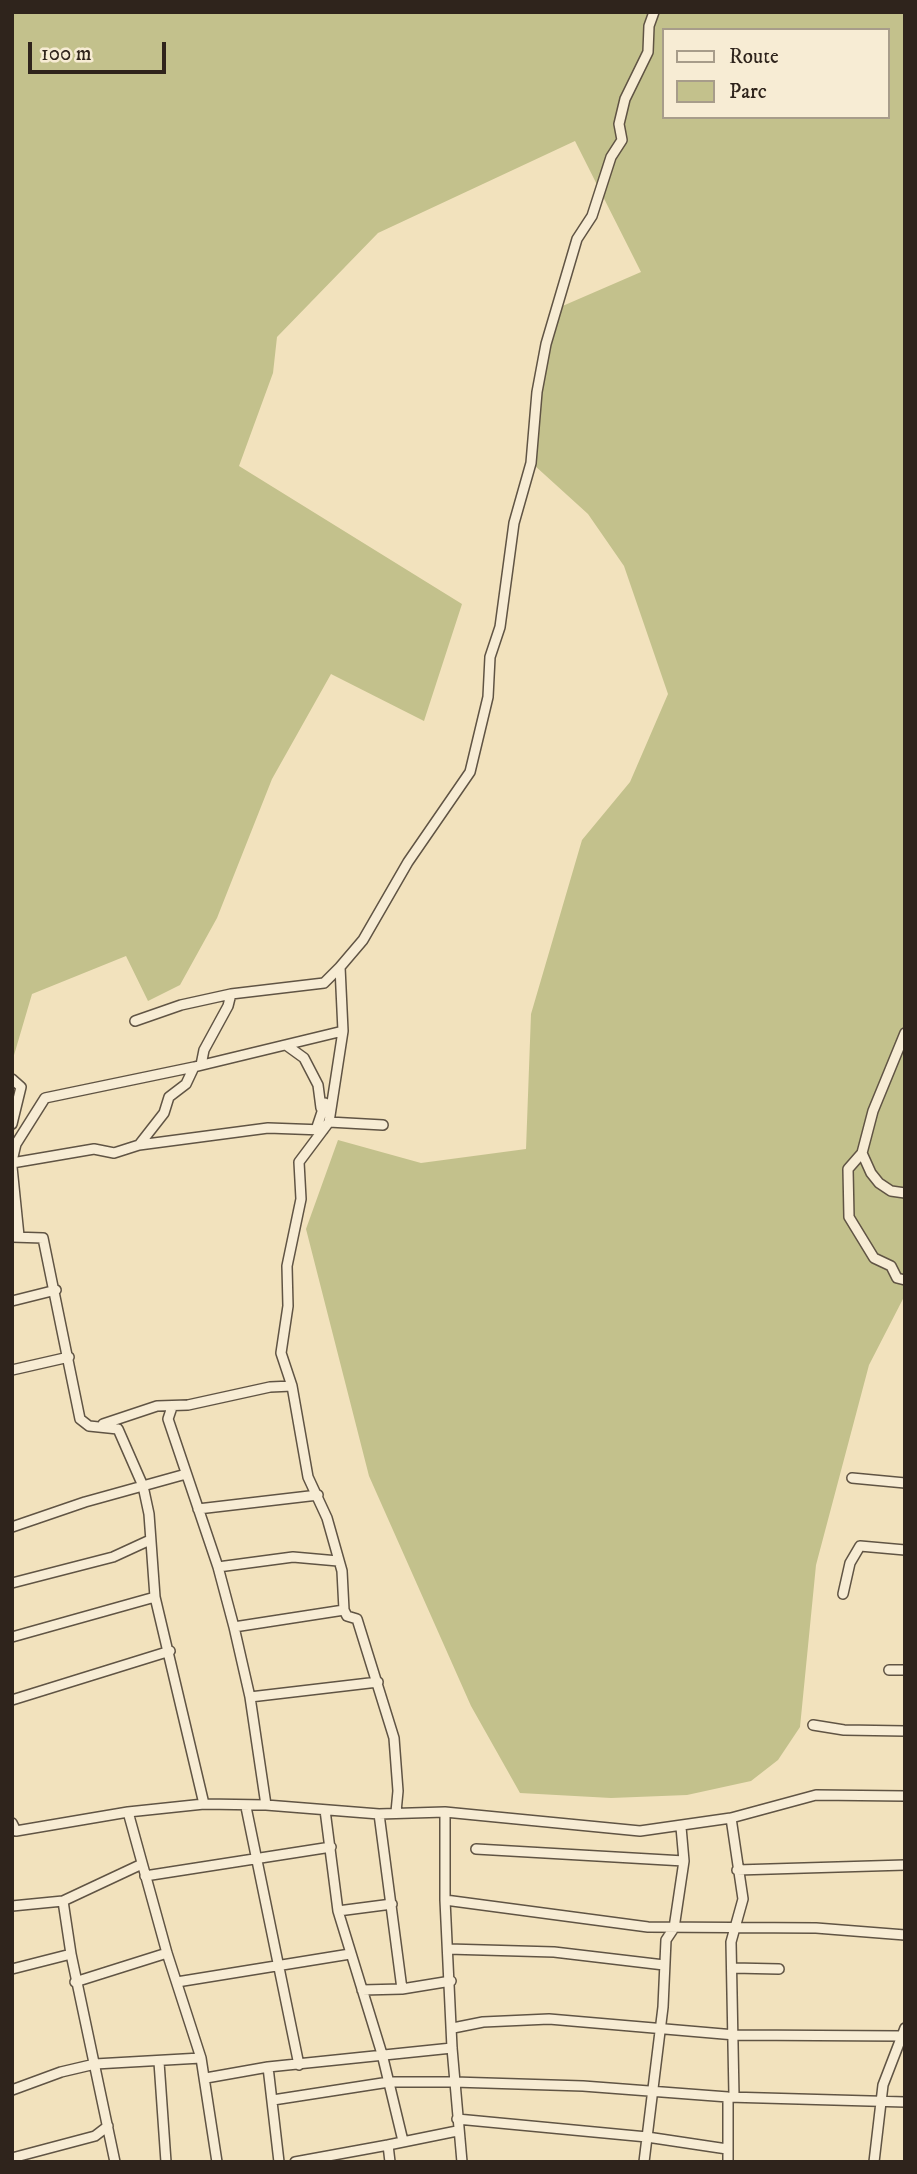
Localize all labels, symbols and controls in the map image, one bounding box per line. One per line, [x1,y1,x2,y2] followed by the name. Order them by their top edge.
[32,28,170,72] scale bar
[662,28,889,119] legend
[41,41,92,67] text: 100 m
[729,44,779,70] text: Route
[729,79,767,105] text: Parc

